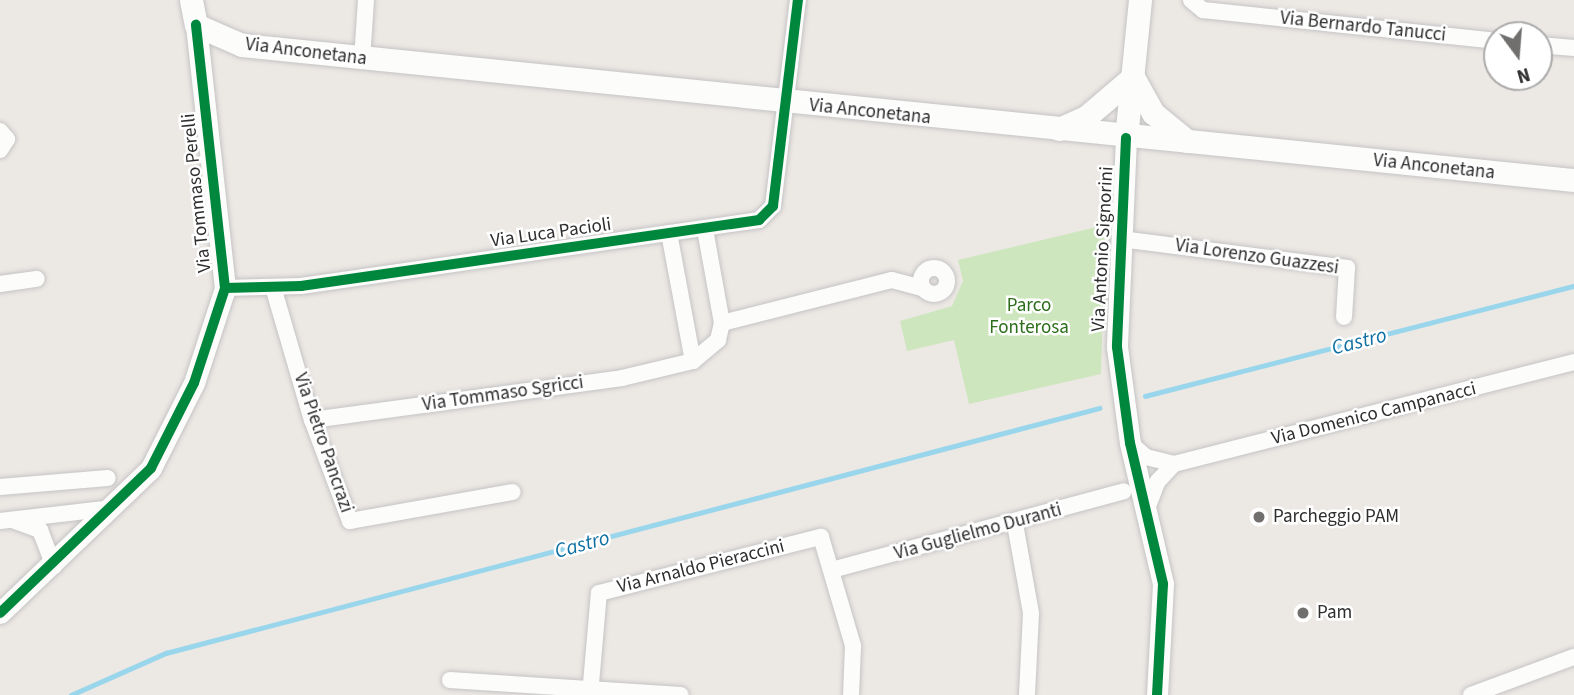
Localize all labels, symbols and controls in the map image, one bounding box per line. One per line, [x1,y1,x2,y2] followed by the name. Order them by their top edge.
[1279,7,1447,47] street label: Via Bernardo Tanucci
[1483,21,1553,91] north arrow
[244,33,368,71] street label: Via Anconetana
[1514,60,1533,89] text: N
[808,94,932,130] street label: Via Anconetana
[177,112,217,274] street label: Via Tommaso Perelli
[1372,149,1496,185] street label: Via Anconetana
[1087,166,1119,332] street label: Via Antonio Signorini
[489,213,613,253] street label: Via Luca Pacioli
[1174,234,1340,280] street label: Via Lorenzo Guazzesi
[989,295,1069,339] park label: Parco Fonterosa
[1329,322,1389,360] water label: Castro
[288,370,358,516] street label: Via Pietro Pancrazi
[421,371,585,417] street label: Via Tommaso Sgricci
[1269,378,1479,450] street label: Via Domenico Campanacci
[892,499,1064,565] street label: Via Guglielmo Duranti
[1273,506,1399,528] place label: Parcheggio PAM
[1251,509,1267,525] marker: Parcheggio PAM
[552,525,612,563] water label: Castro
[615,535,787,599] street label: Via Arnaldo Pieraccini
[1317,602,1352,624] place label: Pam
[1295,605,1311,621] marker: Pam

